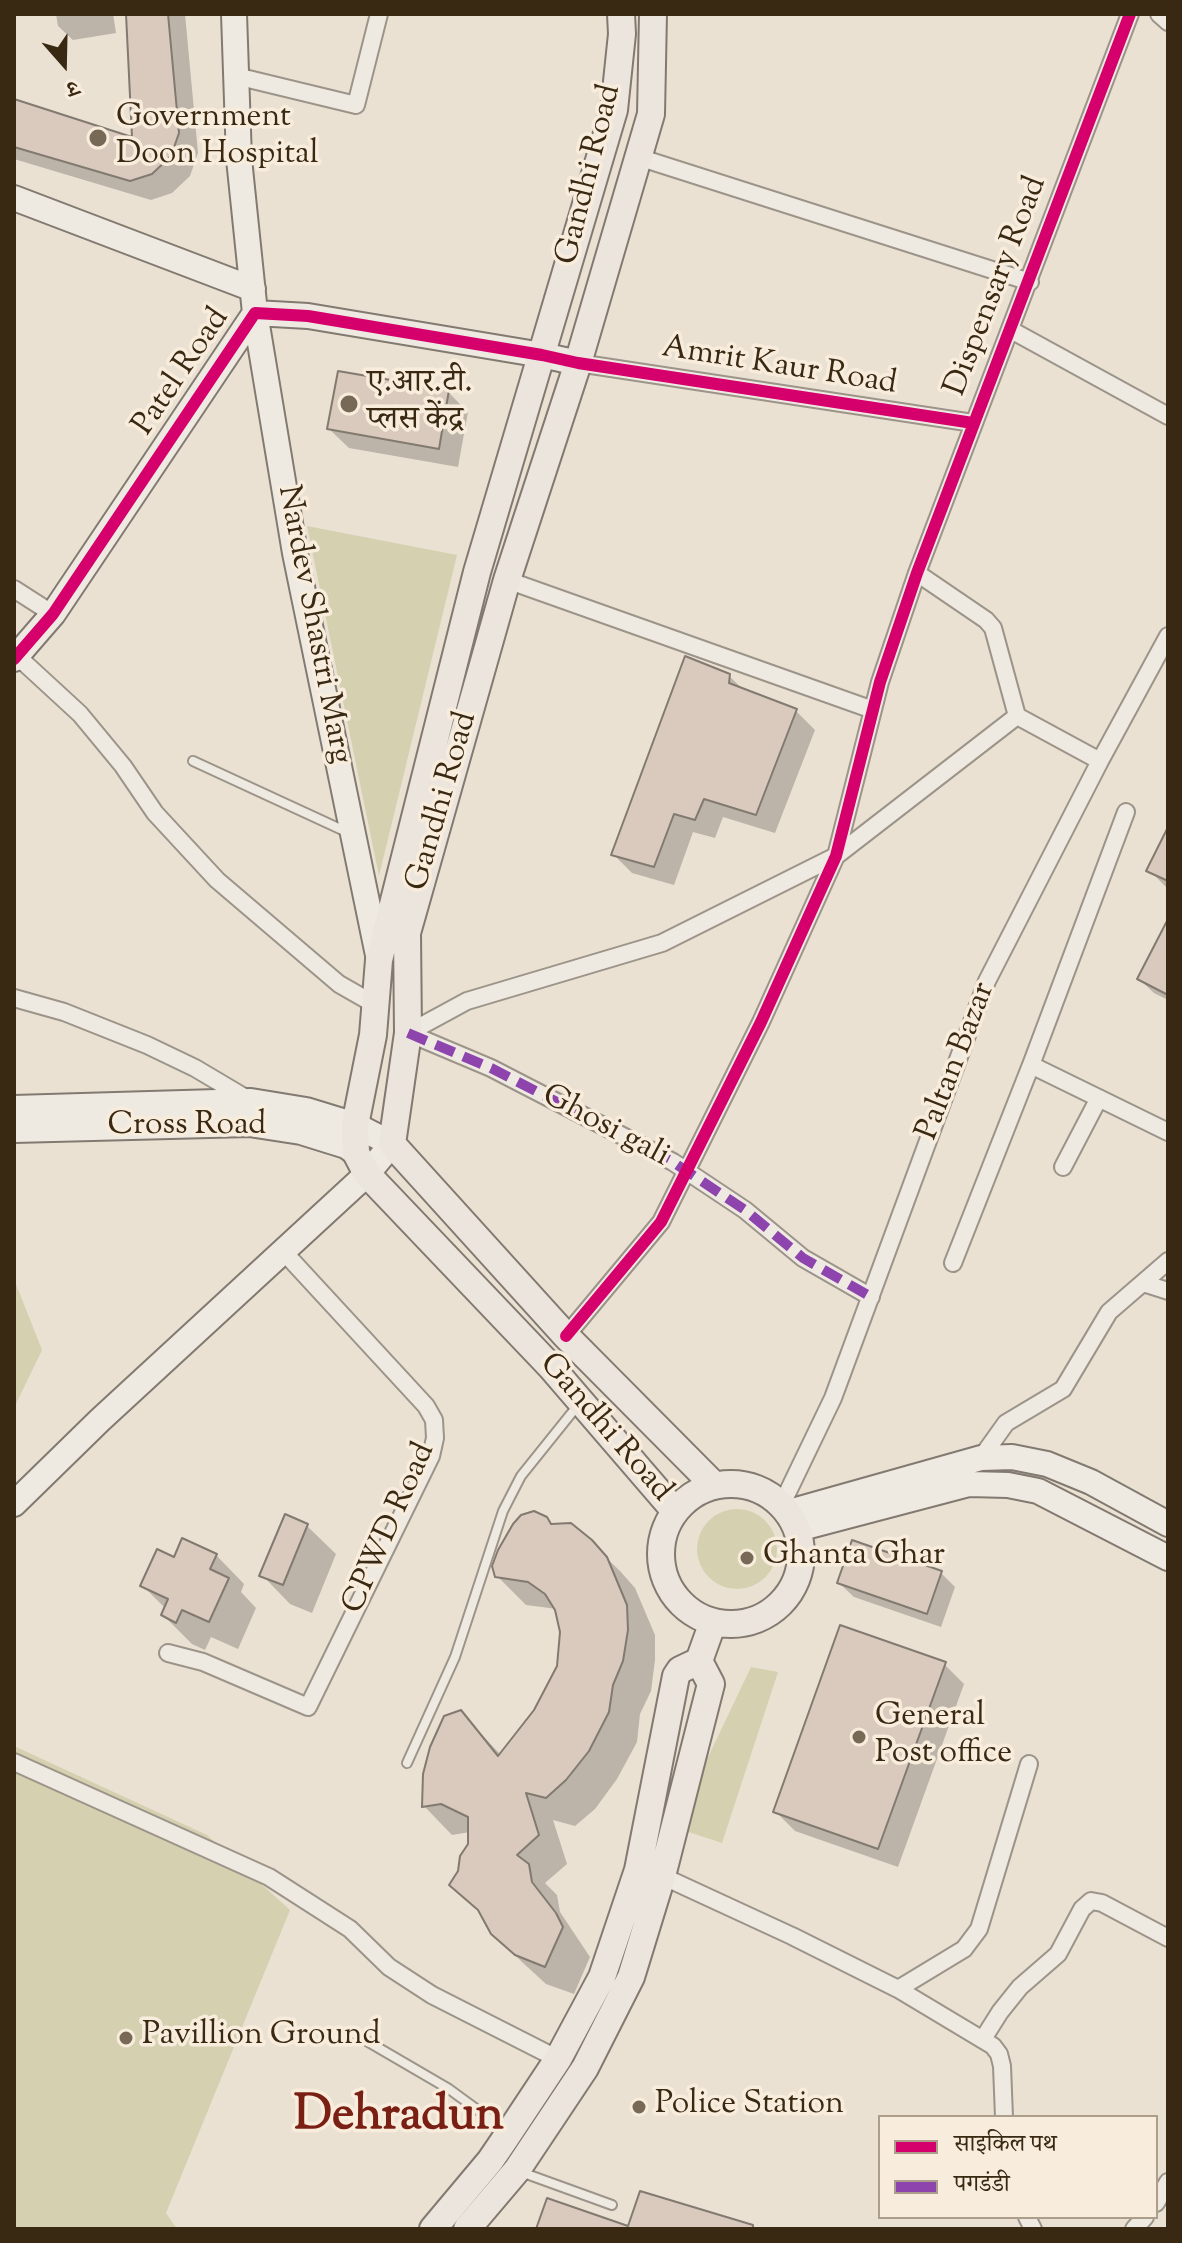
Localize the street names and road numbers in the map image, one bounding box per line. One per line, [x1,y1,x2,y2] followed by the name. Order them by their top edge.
[550,81,632,269] street label: Gandhi Road
[938,172,1058,402] street label: Dispensary Road
[126,302,240,444] street label: Patel Road
[659,330,899,406] street label: Amrit Kaur Road
[266,483,358,767] street label: Nardev Shastri Marg
[400,708,488,896] street label: Gandhi Road
[910,978,1006,1146] street label: Paltan Bazar
[535,1078,675,1178] street label: Ghosi gali
[108,1109,266,1147] street label: Cross Road
[529,1347,679,1511] street label: Gandhi Road
[336,1438,446,1620] street label: CPWD Road

